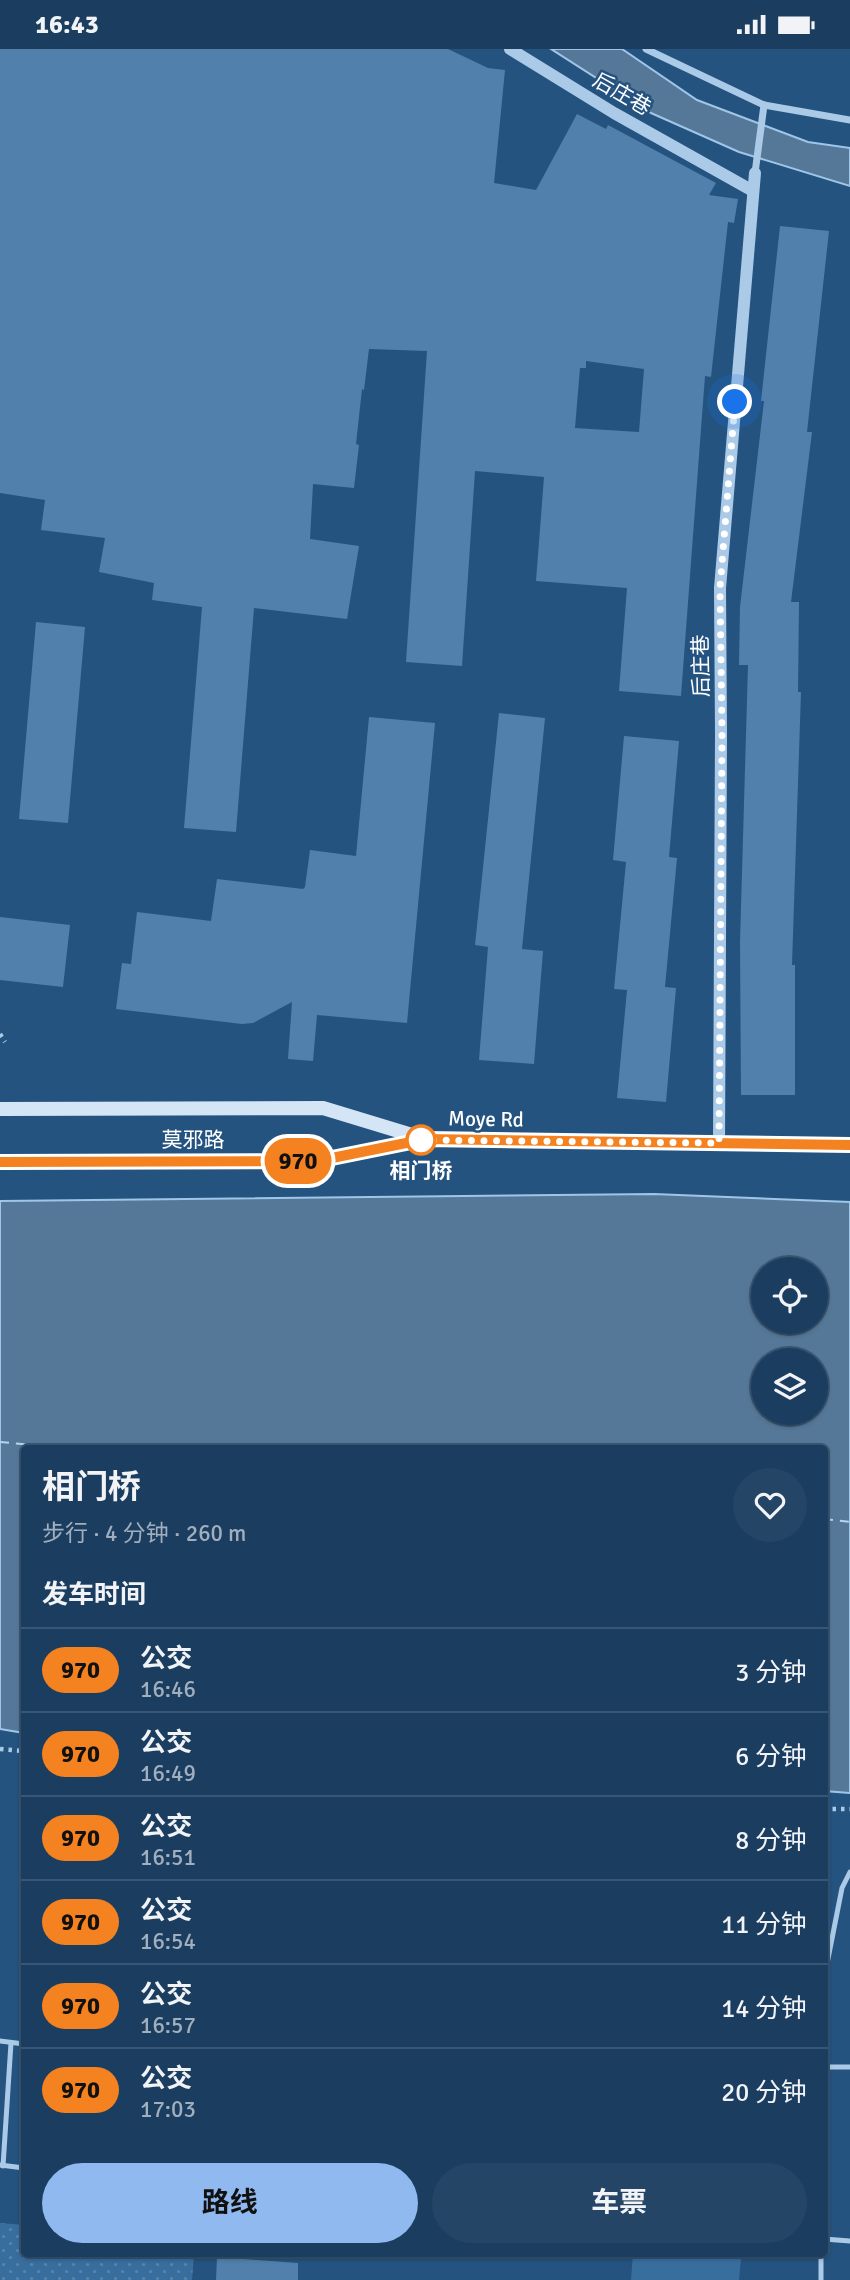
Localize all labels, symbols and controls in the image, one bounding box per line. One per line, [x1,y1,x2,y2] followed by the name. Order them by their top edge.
[35,9,99,41] text: 16:43
[588,67,656,121] street label: 后庄巷
[717,384,752,419] your location
[687,634,715,698] street label: 后庄巷
[448,1105,524,1133] street label: Moye Rd
[406,1125,436,1155] marker: 相门桥
[162,1127,225,1153] street label: 莫邪路
[258,1138,338,1184] line badge: 970
[279,1146,317,1176] text: 970
[390,1158,453,1184] place label: 相门桥
[751,1257,828,1425] map controls
[751,1257,828,1334] button: locate
[751,1348,828,1425] button: layers
[42,1467,141,1508] text: 相门桥
[733,1468,807,1542] button: heart
[42,1519,246,1548] text: 步行 · 4 分钟 · 260 m
[42,1579,146,1611] text: 发车时间
[140,1643,192,1675] text: 公交
[61,1655,100,1685] text: 970
[735,1657,807,1689] text: 3 分钟
[140,1675,196,1704] text: 16:46
[140,1727,192,1759] text: 公交
[61,1739,100,1769] text: 970
[735,1741,807,1773] text: 6 分钟
[140,1759,196,1788] text: 16:49
[140,1811,192,1843] text: 公交
[61,1823,100,1853] text: 970
[735,1825,807,1857] text: 8 分钟
[140,1843,196,1872] text: 16:51
[140,1895,192,1927] text: 公交
[61,1907,100,1937] text: 970
[721,1909,807,1941] text: 11 分钟
[140,1927,196,1956] text: 16:54
[140,1979,192,2011] text: 公交
[61,1991,100,2021] text: 970
[721,1993,807,2025] text: 14 分钟
[140,2011,196,2040] text: 16:57
[140,2063,192,2095] text: 公交
[61,2075,100,2105] text: 970
[721,2077,807,2109] text: 20 分钟
[140,2095,196,2124] text: 17:03
[42,2163,418,2243] button: 路线
[432,2163,807,2243] button: 车票

